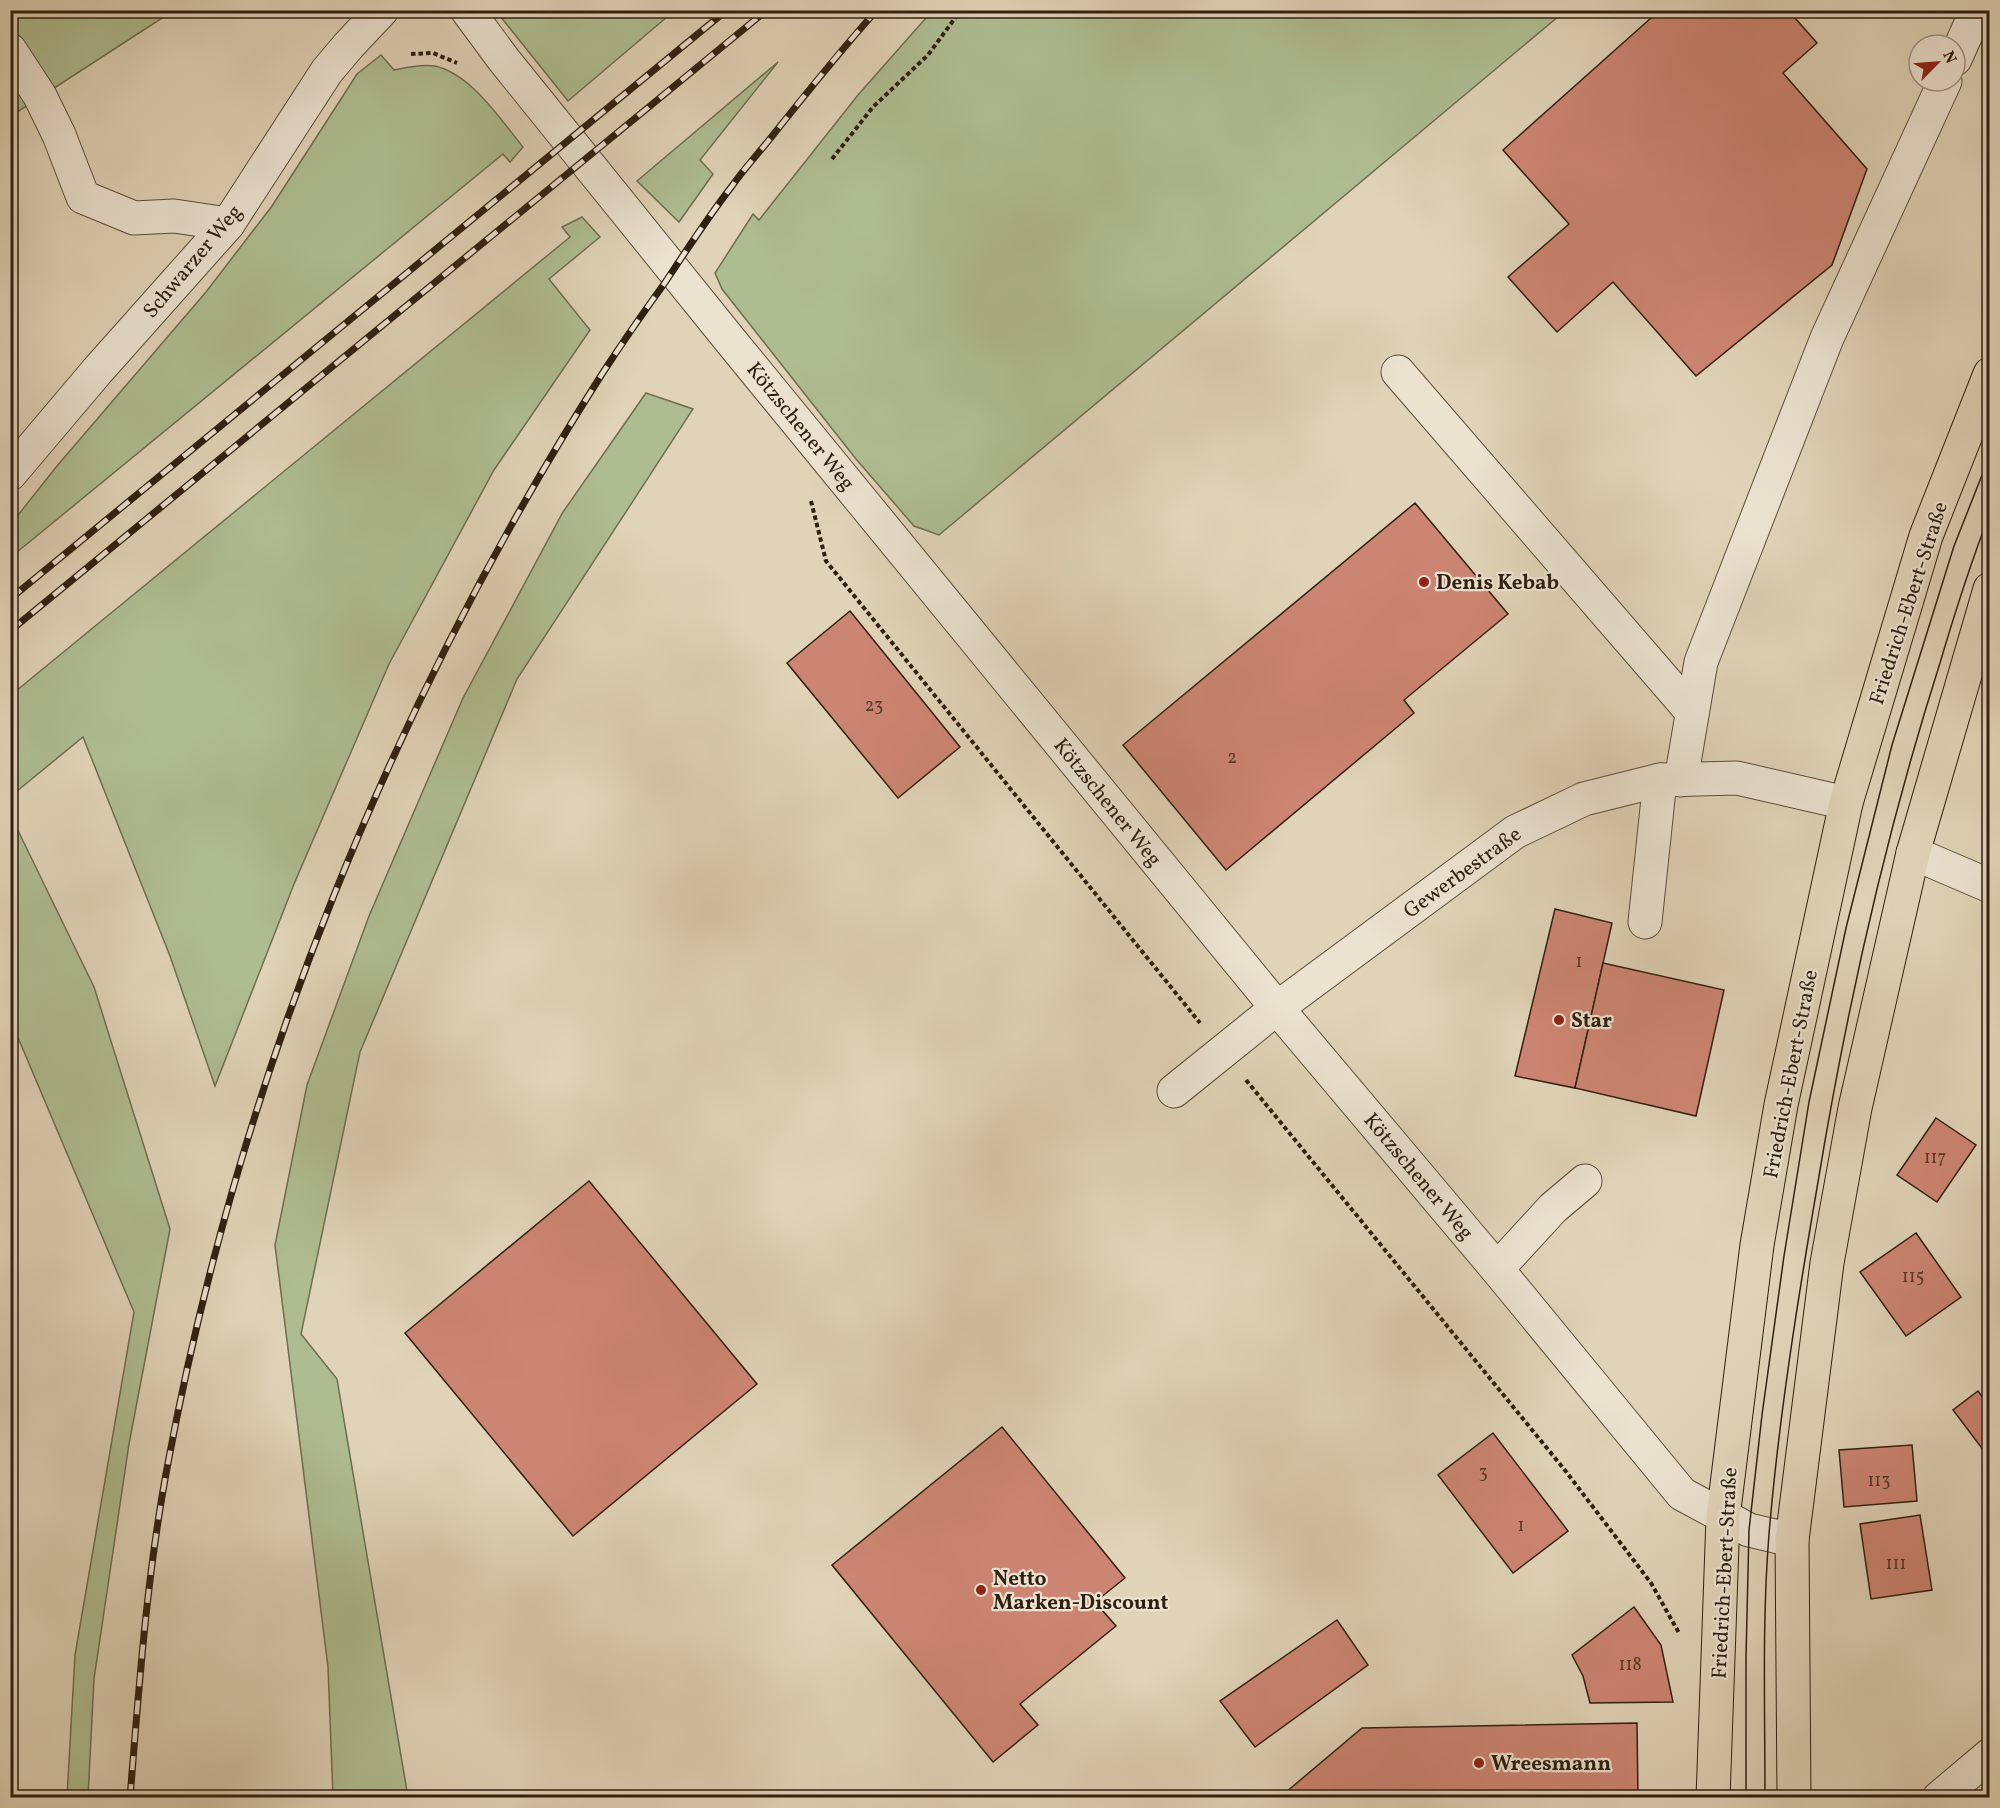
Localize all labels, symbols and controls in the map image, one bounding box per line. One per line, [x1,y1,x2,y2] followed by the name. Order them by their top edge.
[1907,33,1967,93] north arrow
[1936,48,1961,68] text: N
[137,199,249,325] street label: Schwarzer Weg
[739,357,861,497] street label: Kötzschener Weg
[1863,498,1956,709] street label: Friedrich-Ebert-Straße
[1436,569,1559,598] place label: Denis Kebab
[1417,575,1431,589] marker: Denis Kebab
[865,694,883,719] house number: 23
[1046,733,1168,873] street label: Kötzschener Weg
[1227,746,1237,771] house number: 2
[1398,820,1528,926] street label: Gewerbestraße
[1576,950,1582,975] house number: 1
[1757,967,1826,1181] street label: Friedrich-Ebert-Straße
[1571,1007,1612,1036] place label: Star
[1552,1013,1566,1027] marker: Star
[1356,1107,1480,1247] street label: Kötzschener Weg
[1924,1146,1946,1171] house number: 117
[1902,1265,1924,1290] house number: 115
[1478,1461,1488,1486] house number: 3
[1705,1466,1746,1680] street label: Friedrich-Ebert-Straße
[1867,1469,1891,1494] house number: 113
[1518,1514,1524,1539] house number: 1
[1886,1552,1906,1577] house number: 111
[993,1565,1168,1618] place label: Netto Marken-Discount
[974,1583,988,1597] marker: Netto Marken-Discount
[1618,1653,1642,1678] house number: 118
[1491,1750,1611,1779] place label: Wreesmann
[1472,1756,1486,1770] marker: Wreesmann

